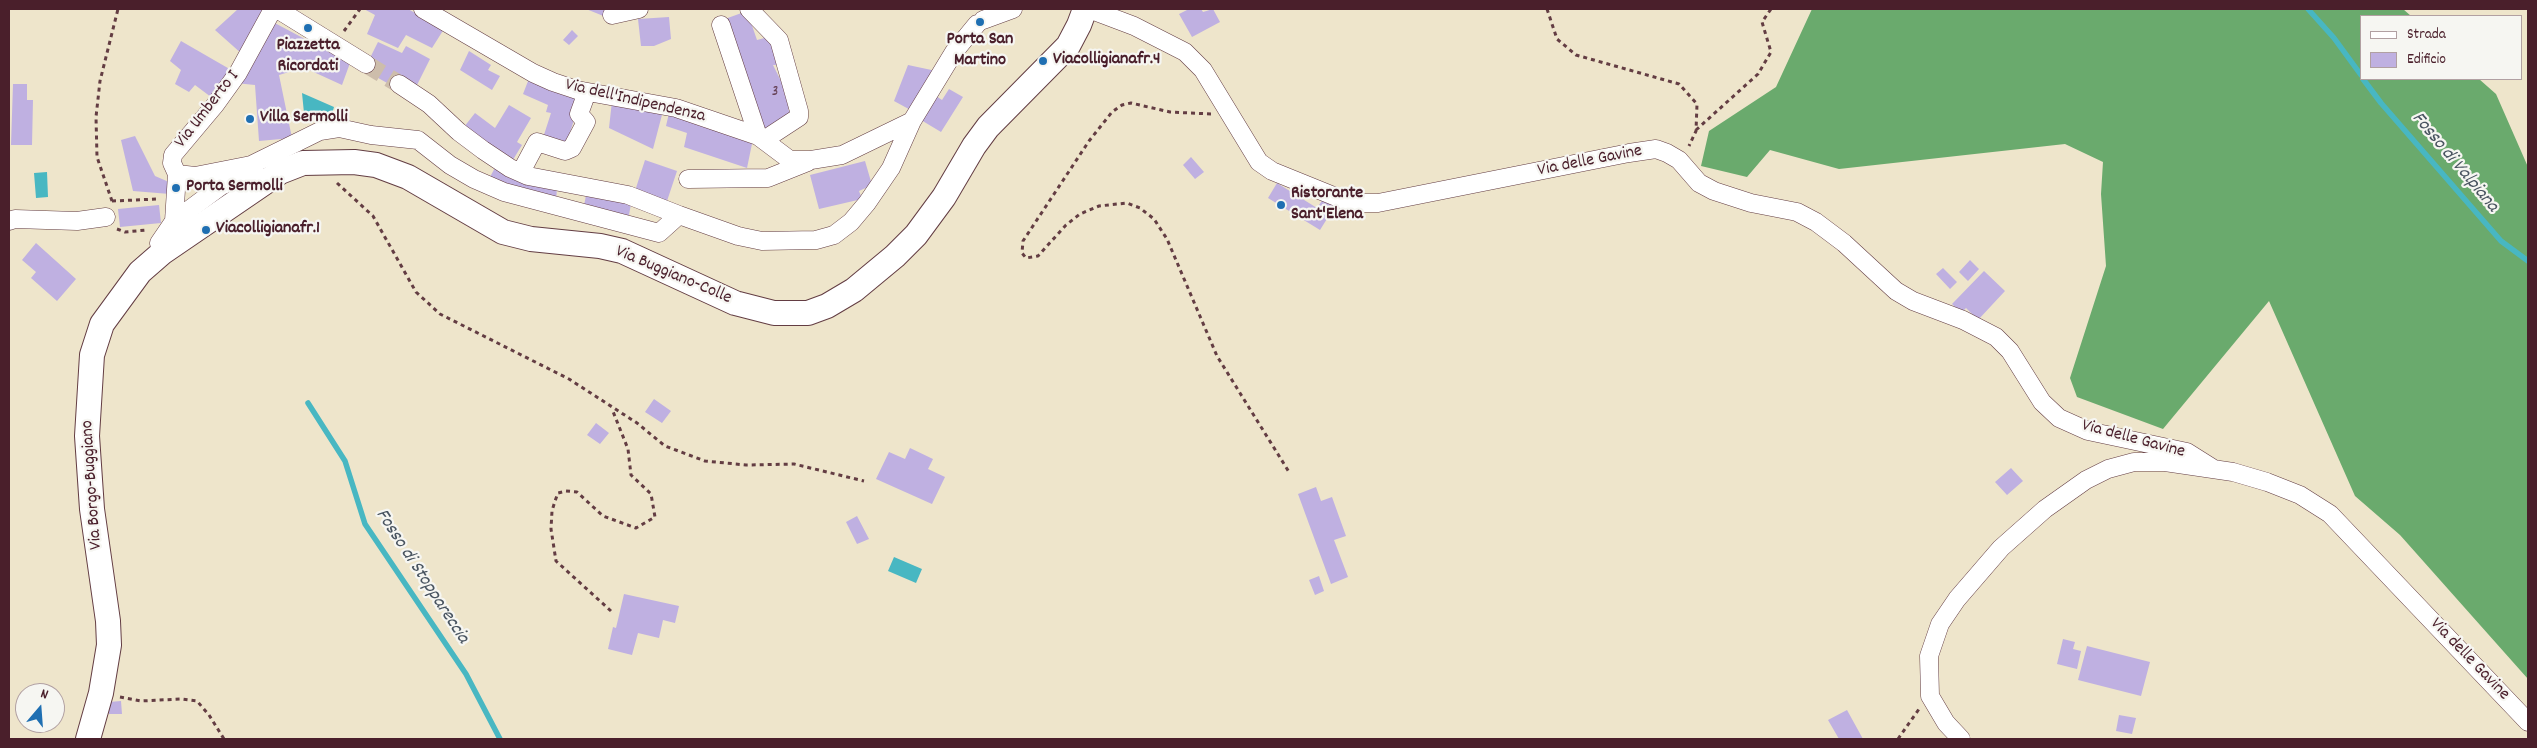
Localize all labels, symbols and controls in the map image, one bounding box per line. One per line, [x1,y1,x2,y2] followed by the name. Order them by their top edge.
[2360,15,2522,80] legend
[974,16,986,28] marker: Porta San Martino
[302,22,314,34] marker: Piazzetta Ricordati
[2407,24,2446,46] text: Strada
[947,30,1013,72] place label: Porta San Martino
[276,36,340,78] place label: Piazzetta Ricordati
[2407,49,2446,71] text: Edificio
[1053,50,1160,72] place label: Viacolligianafr.4
[1037,55,1049,67] marker: Viacolligianafr.4
[171,67,245,153] street label: Via Umberto I
[563,75,707,129] street label: Via dell'Indipendenza
[772,84,778,102] house number: 3
[260,108,348,130] place label: Villa Sermolli
[2405,108,2503,218] water label: Fosso di Valpiana
[244,113,256,125] marker: Villa Sermolli
[1536,141,1644,183] street label: Via delle Gavine
[186,177,283,199] place label: Porta Sermolli
[170,182,182,194] marker: Porta Sermolli
[1291,184,1363,226] place label: Ristorante Sant'Elena
[1275,199,1287,211] marker: Ristorante Sant'Elena
[216,219,320,241] place label: Viacolligianafr.1
[200,224,212,236] marker: Viacolligianafr.1
[612,242,734,310] street label: Via Buggiano-Colle
[2079,416,2187,464] street label: Via delle Gavine
[78,419,108,551] street label: Via Borgo-Buggiano
[369,505,473,649] water label: Fosso di Stoppareccia
[2424,614,2514,706] street label: Via delle Gavine
[15,683,65,733] north arrow
[38,684,51,705] text: N

